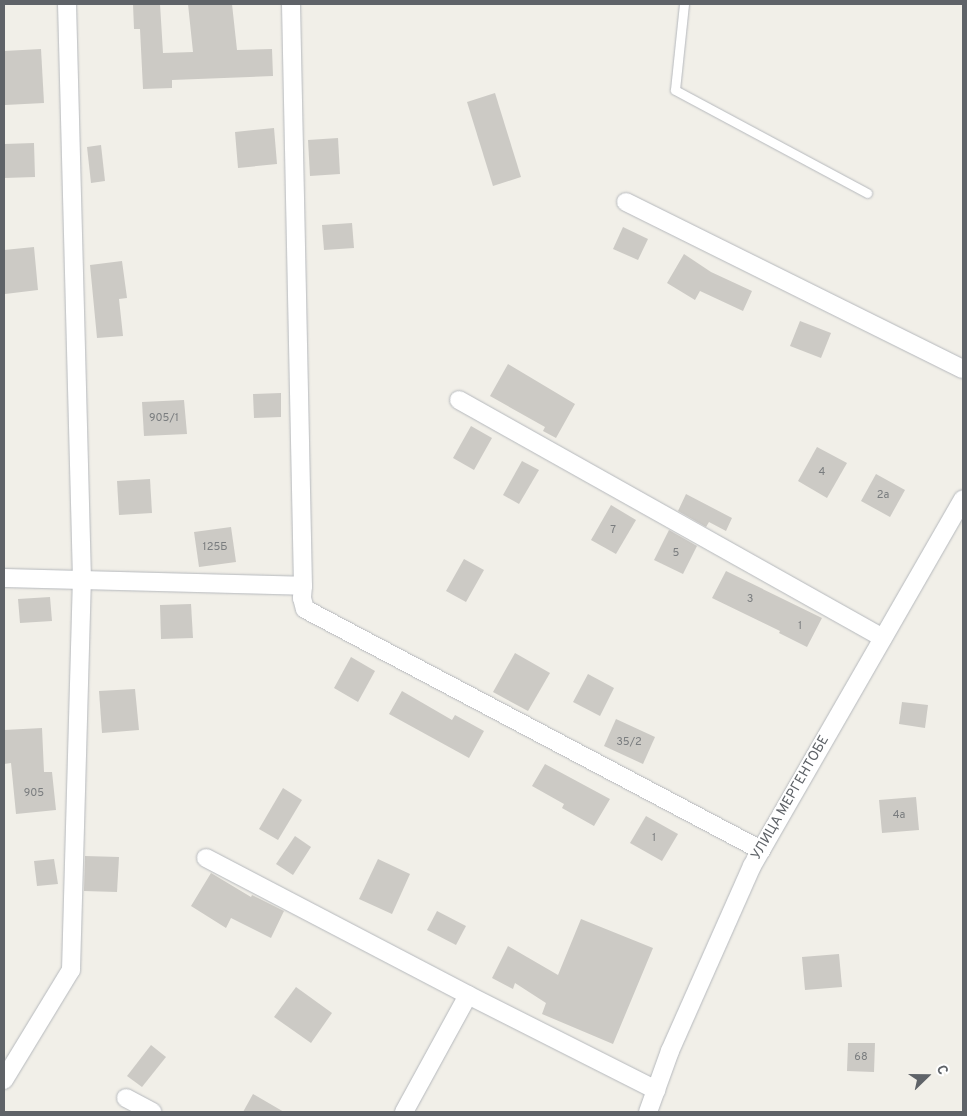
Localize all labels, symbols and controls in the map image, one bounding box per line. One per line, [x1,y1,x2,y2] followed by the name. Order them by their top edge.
[149,411,179,425] house number: 905/1
[819,465,825,479] house number: 4
[877,488,889,502] house number: 2а
[610,523,616,537] house number: 7
[203,540,227,554] house number: 125Б
[673,546,679,560] house number: 5
[747,592,753,606] house number: 3
[798,619,802,633] house number: 1
[748,732,834,864] street label: УЛИЦА МЕРГЕНТОБЕ
[616,735,642,749] house number: 35/2
[24,786,44,800] house number: 905
[893,808,905,822] house number: 4а
[652,831,656,845] house number: 1
[854,1050,868,1064] house number: 68
[902,1051,952,1101] north arrow
[932,1063,951,1078] text: С

